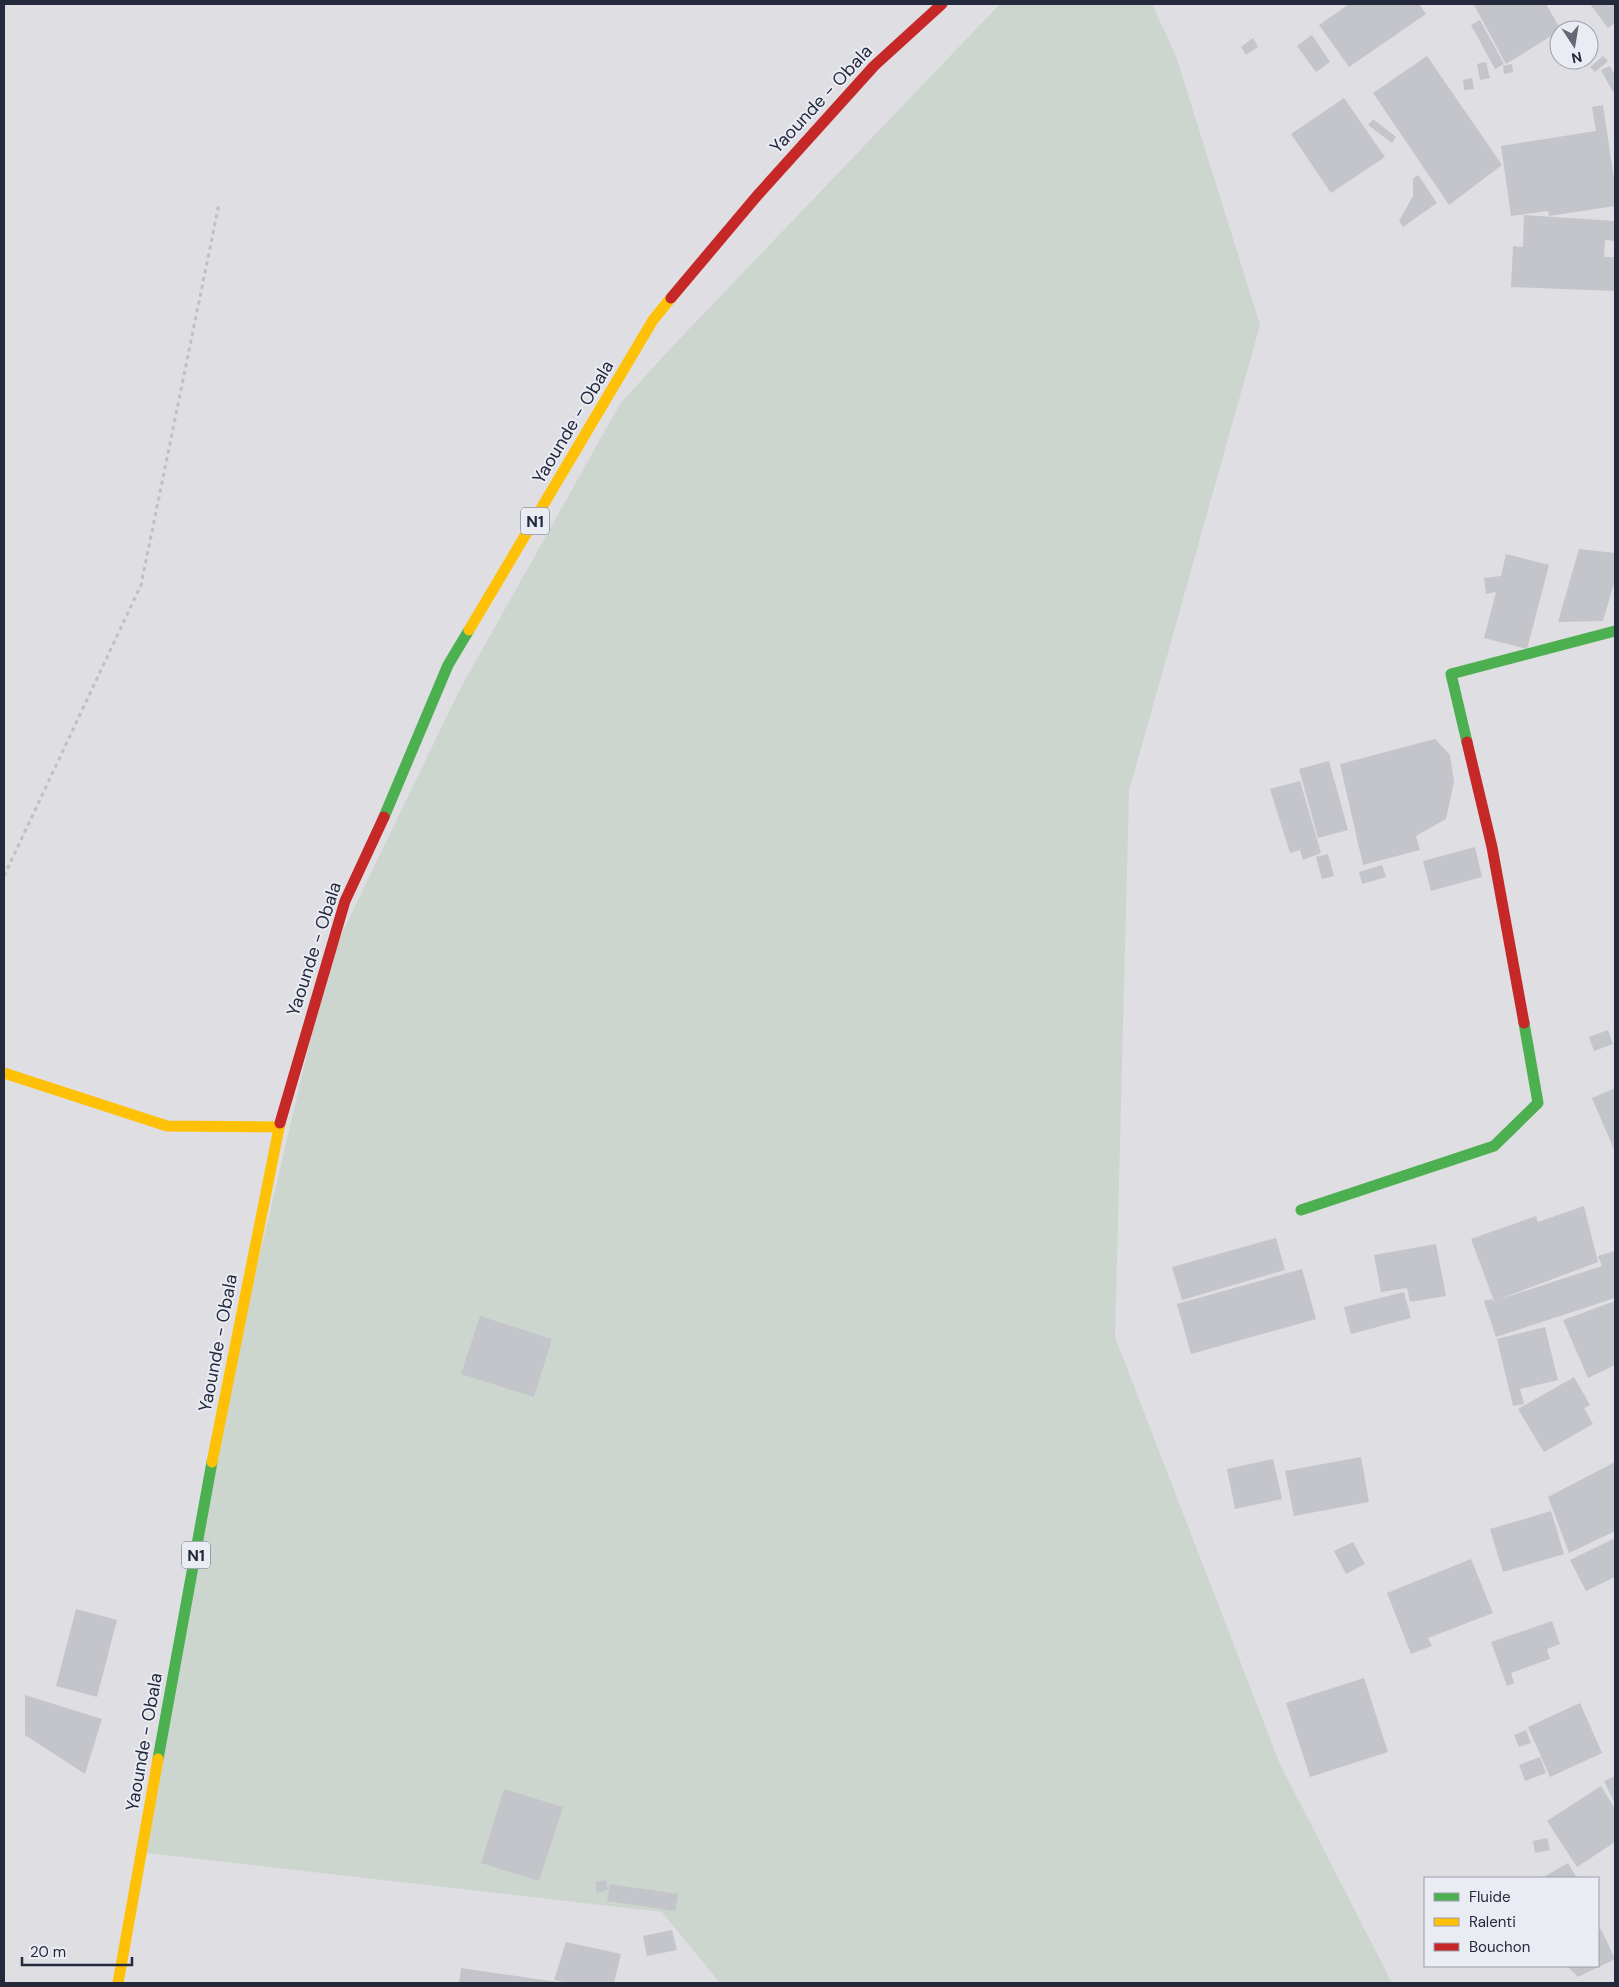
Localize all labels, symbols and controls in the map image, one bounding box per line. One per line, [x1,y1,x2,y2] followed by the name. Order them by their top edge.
[1549,20,1599,70] north arrow
[765,40,877,158] street label: Yaounde - Obala
[1570,48,1584,68] text: N
[527,356,619,488] street label: Yaounde - Obala
[521,508,549,534] road number: N1
[281,879,347,1019] street label: Yaounde - Obala
[193,1272,243,1414] street label: Yaounde - Obala
[182,1542,210,1568] road number: N1
[120,1671,168,1813] street label: Yaounde - Obala
[1424,1877,1599,1967] legend
[1469,1887,1511,1907] text: Fluide
[1469,1912,1516,1932] text: Ralenti
[22,1934,132,1966] scale bar
[1469,1937,1530,1957] text: Bouchon
[30,1942,66,1962] text: 20 m

